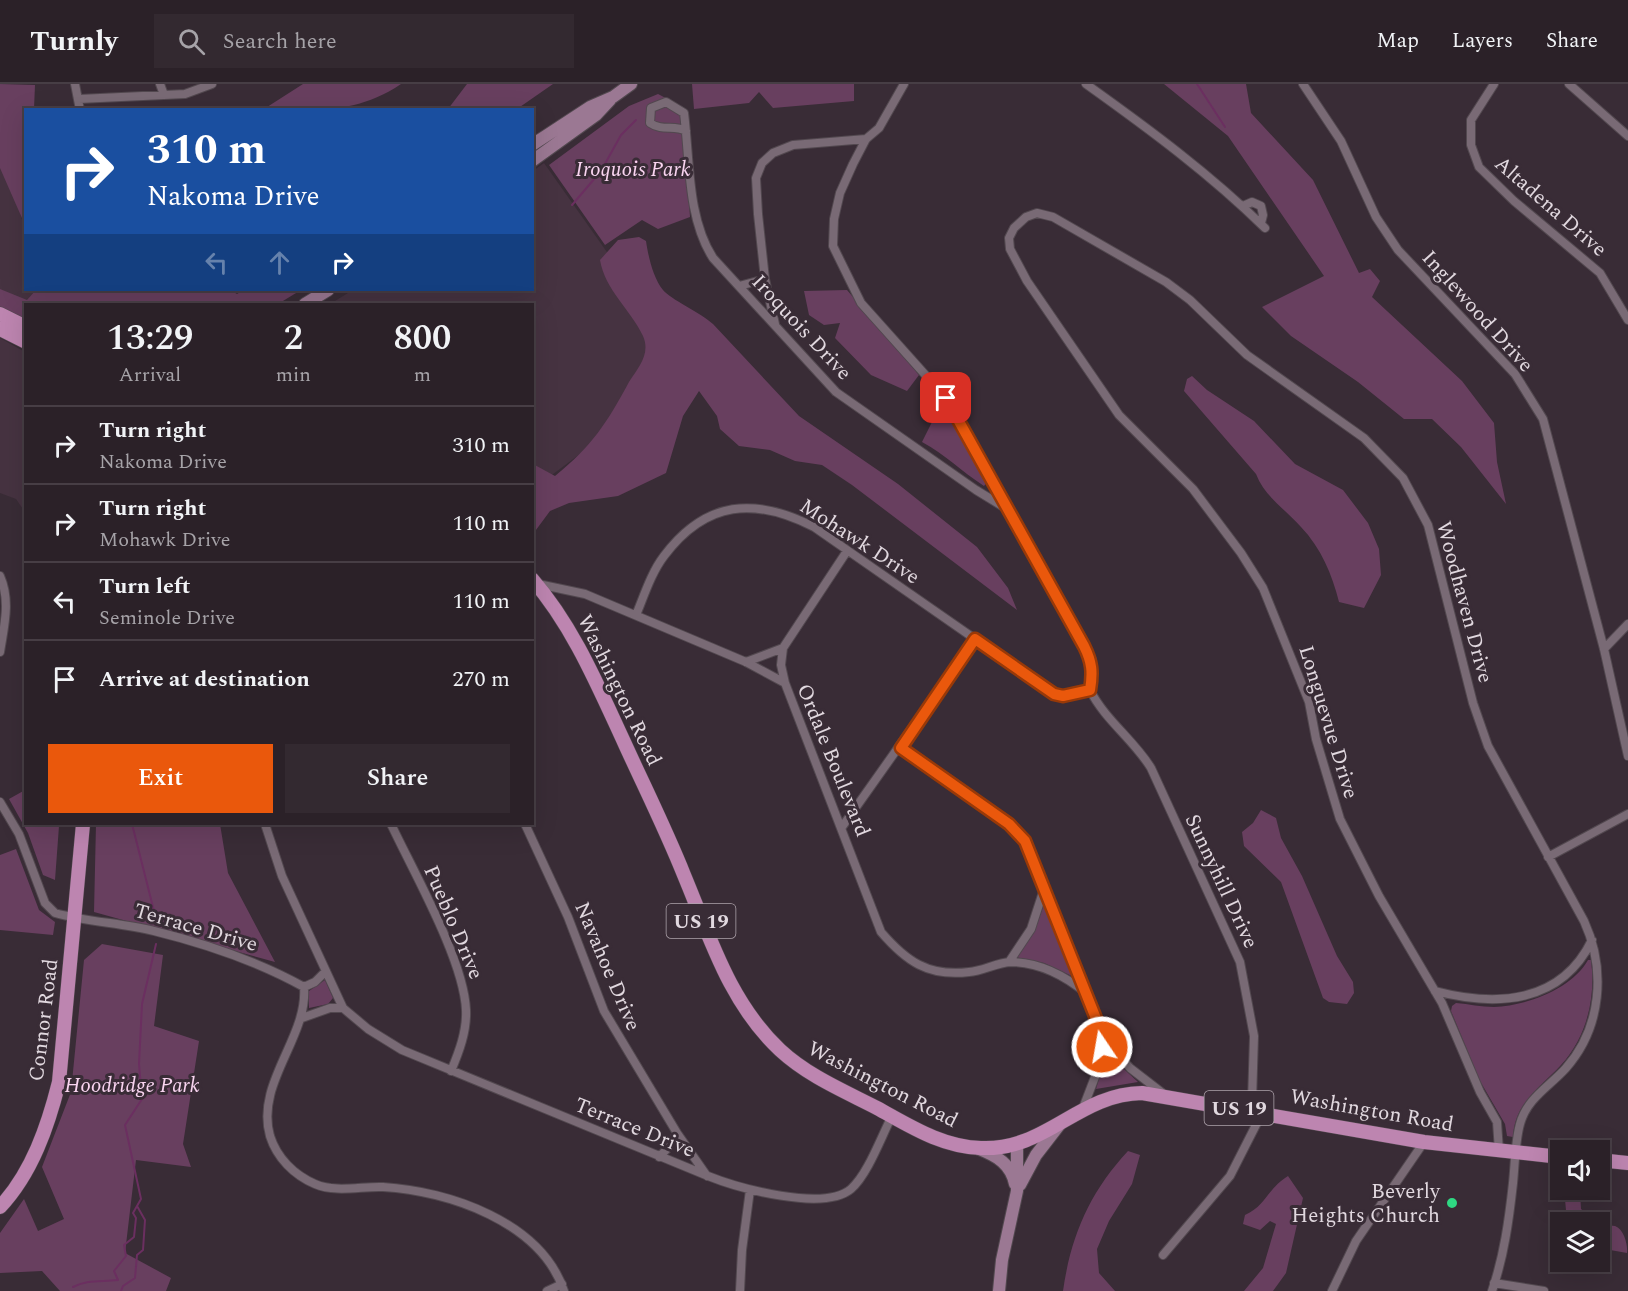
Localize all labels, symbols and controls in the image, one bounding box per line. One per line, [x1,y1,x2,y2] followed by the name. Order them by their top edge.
[154,14,574,68] search box
[30,20,118,63] text: Turnly
[175,25,208,58] icon: search
[223,25,337,58] text: Search here
[1377,25,1419,57] text: Map
[1452,25,1513,57] text: Layers
[1546,25,1598,57] text: Share
[147,119,266,182] text: 310 m
[48,132,126,210] icon: right
[1487,149,1614,265] street label: Altadena Drive
[576,154,691,186] park label: Iroquois Park
[147,176,320,218] text: Nakoma Drive
[1413,243,1541,380] street label: Inglewood Drive
[200,246,233,279] icon: left
[263,246,296,279] icon: ahead
[326,246,359,279] icon: right
[743,267,859,388] street label: Iroquois Drive
[107,311,193,366] text: 13:29
[284,311,303,366] text: 2
[393,311,451,366] text: 800
[119,360,181,390] text: Arrival
[276,360,311,390] text: min
[414,360,431,390] text: m
[920,372,971,423] pin
[929,381,962,414] icon: arrive
[99,414,206,447] text: Turn right
[48,429,81,462] icon: right
[453,429,510,462] text: 310 m
[99,447,227,477] text: Nakoma Drive
[793,491,926,593] street label: Mohawk Drive
[99,492,206,525] text: Turn right
[48,507,81,540] icon: right
[453,507,510,540] text: 110 m
[1427,518,1501,687] street label: Woodhaven Drive
[99,525,231,555] text: Mohawk Drive
[99,570,191,603] text: Turn left
[48,585,81,618] icon: left
[453,585,510,618] text: 110 m
[99,603,235,633] text: Seminole Drive
[568,609,670,772] street label: Washington Road
[1290,642,1367,803] street label: Longuevue Drive
[48,663,81,696] icon: arrive
[99,663,310,696] text: Arrive at destination
[453,663,510,696] text: 270 m
[788,679,878,842] street label: Ordale Boulevard
[48,744,273,813] button: Exit
[285,744,510,813] button: Share
[1176,809,1266,954] street label: Sunnyhill Drive
[415,860,492,984] street label: Pueblo Drive
[130,895,261,961] street label: Terrace Drive
[565,897,649,1036] street label: Navahoe Drive
[666,904,736,938] road number: US 19
[21,957,67,1083] street label: Connor Road
[1070,1015,1134,1079] position arrow
[802,1033,963,1137] street label: Washington Road
[64,1070,200,1102] park label: Hoodridge Park
[1288,1081,1456,1141] street label: Washington Road
[570,1089,700,1167] street label: Terrace Drive
[1204,1091,1274,1125] road number: US 19
[1550,1140,1610,1272] map controls
[1550,1140,1610,1200] button: sound
[1291,1176,1441,1232] place label: Beverly Heights Church
[1445,1196,1459,1210] marker: Beverly Heights Church
[1550,1212,1610,1272] button: layers

